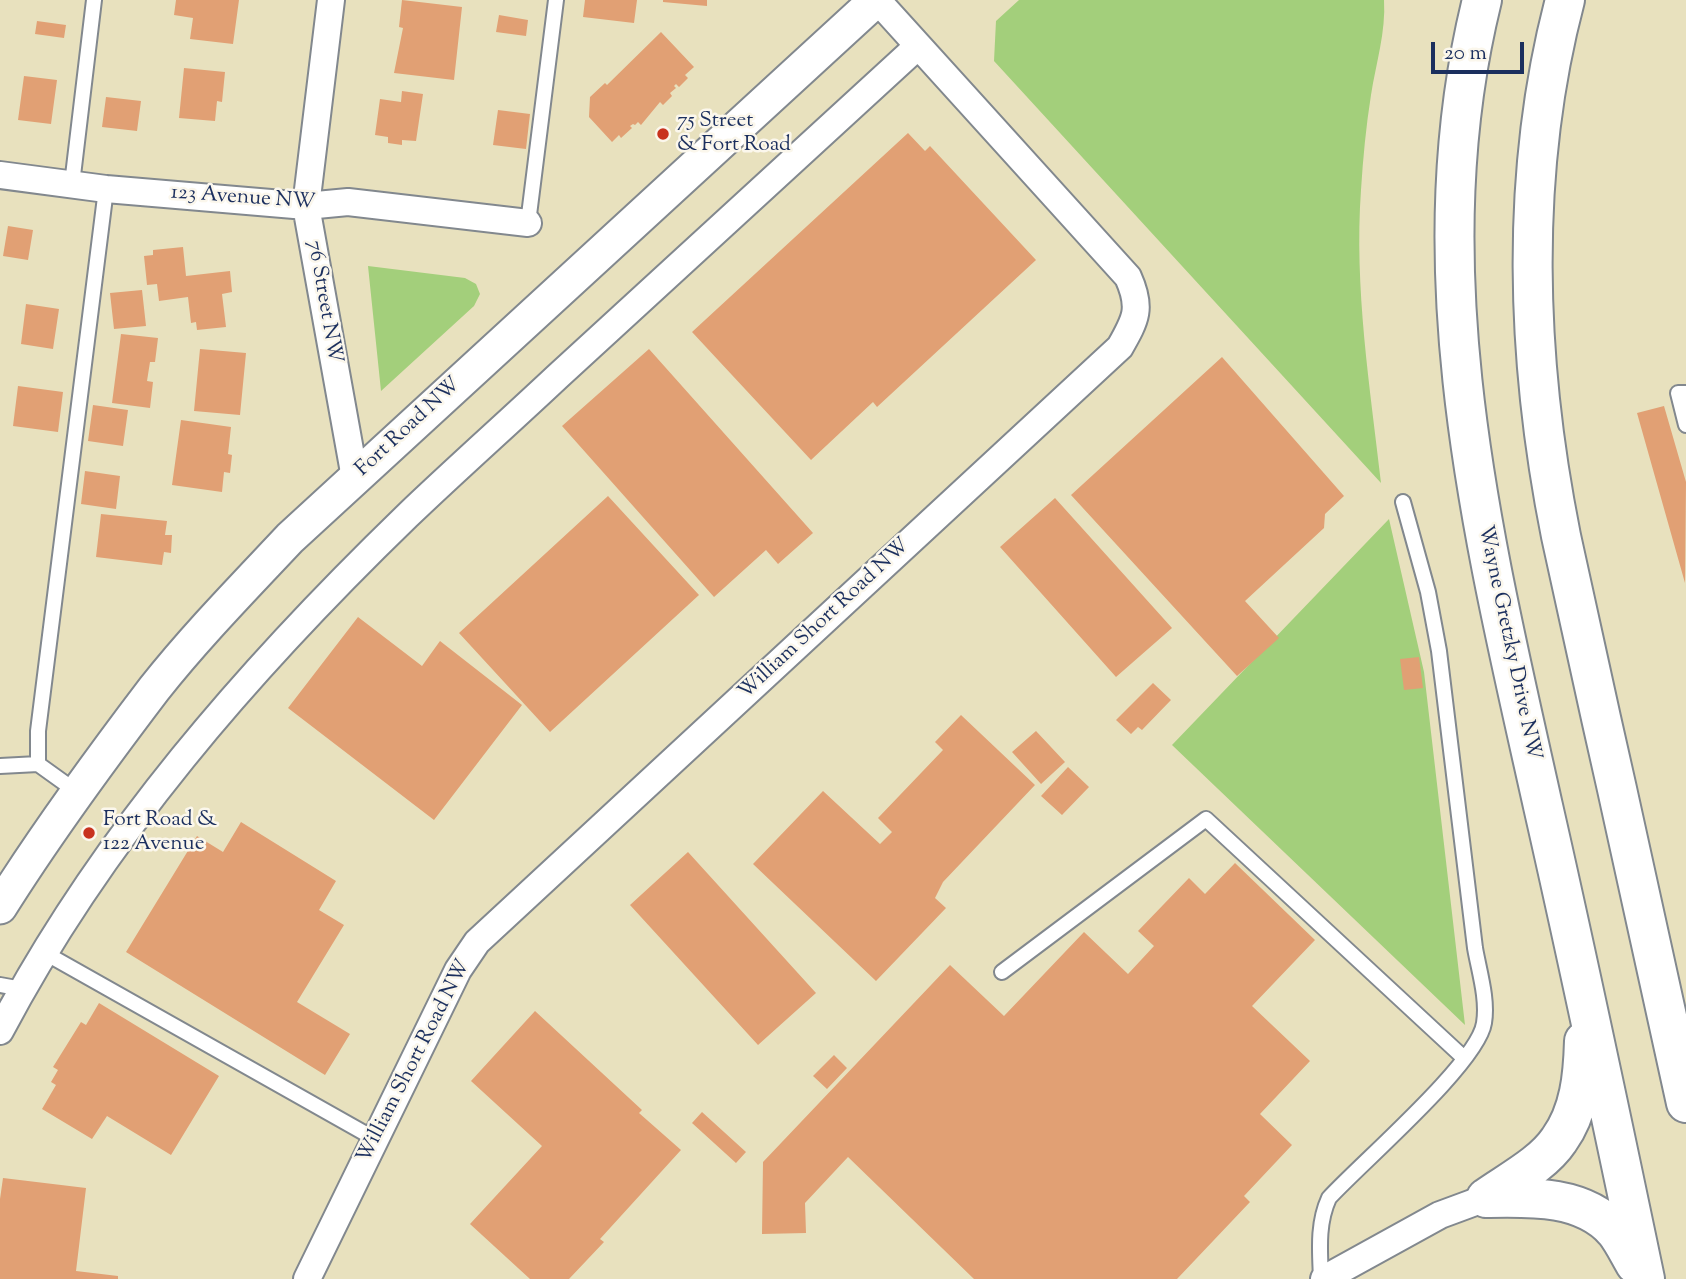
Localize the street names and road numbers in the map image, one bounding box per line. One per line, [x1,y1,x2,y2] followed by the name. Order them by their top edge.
[170,181,316,217] street label: 123 Avenue NW
[300,239,346,365] street label: 76 Street NW
[351,373,467,483] street label: Fort Road NW
[1471,523,1545,763] street label: Wayne Gretzky Drive NW
[734,534,916,706] street label: William Short Road NW
[353,956,477,1168] street label: William Short Road NW

